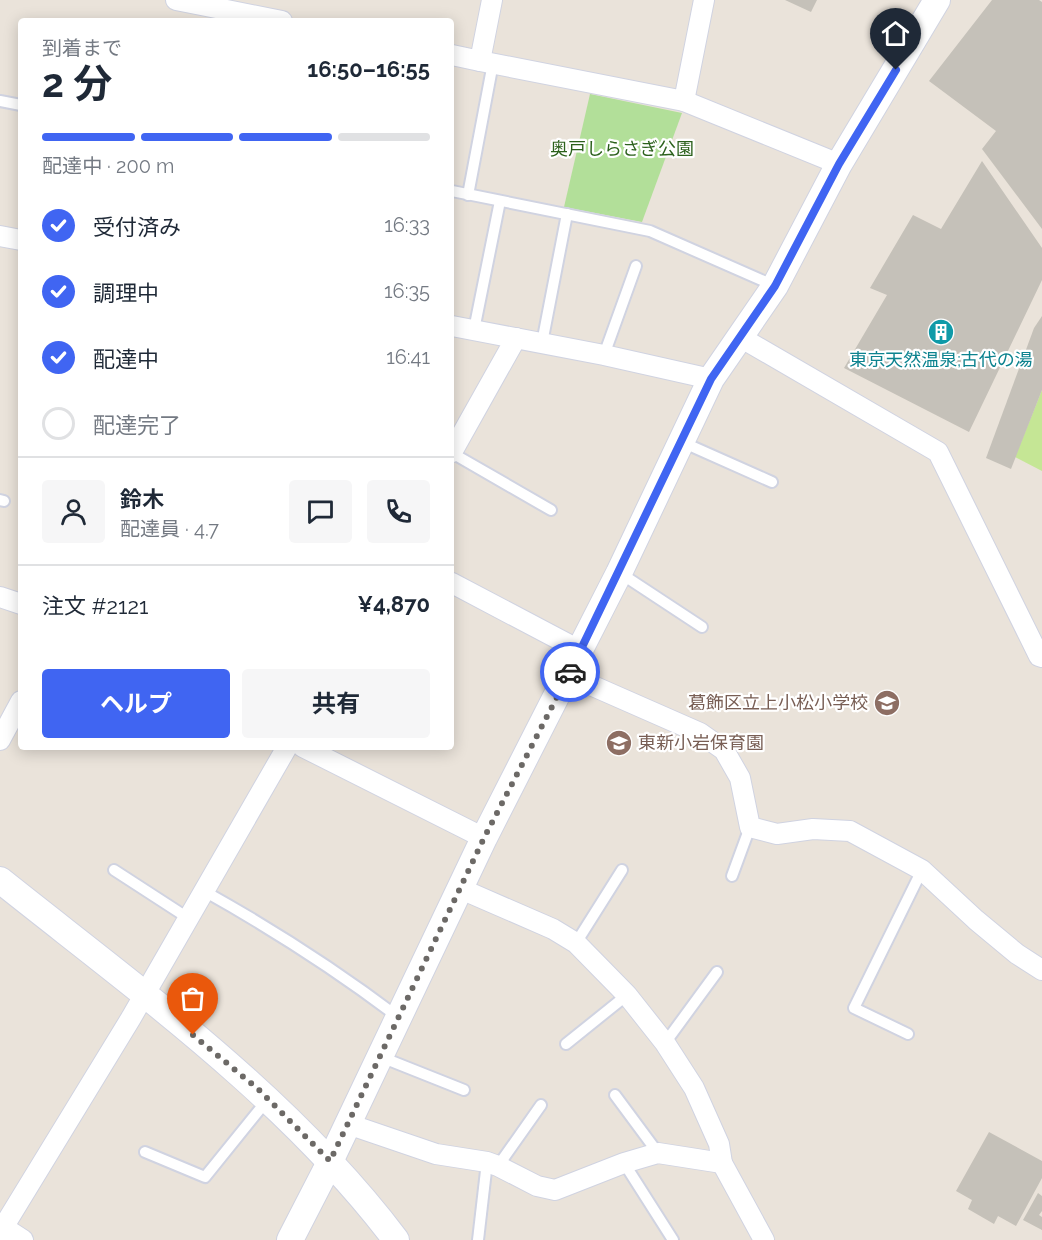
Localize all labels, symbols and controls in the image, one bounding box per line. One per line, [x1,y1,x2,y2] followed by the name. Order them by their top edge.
[870,8,921,70] pin
[879,17,912,50] icon: home
[42,36,122,60] text: 到着まで
[307,56,430,82] text: 16:50–16:55
[42,60,112,106] text: 2 分
[550,138,694,159] park label: 奥戸しらさぎ公園
[42,154,174,178] text: 配達中 · 200 m
[42,209,75,242] icon: check
[384,213,430,237] text: 16:33
[93,214,181,240] text: 受付済み
[42,275,75,308] icon: check
[384,279,430,303] text: 16:35
[93,280,159,306] text: 調理中
[926,317,956,347] building icon: 東京天然温泉;古代の湯
[42,341,75,374] icon: check
[386,345,430,369] text: 16:41
[93,346,159,372] text: 配達中
[849,349,1033,370] place label: 東京天然温泉;古代の湯
[93,412,181,438] text: 配達完了
[42,480,105,543] button: person
[289,480,352,543] button: chat
[367,480,430,543] button: phone
[120,486,164,512] text: 鈴木
[120,517,219,541] text: 配達員 · 4.7
[358,591,430,617] text: ¥4,870
[42,593,148,619] text: 注文 #2121
[540,642,600,702] courier
[554,656,587,689] icon: car
[42,669,230,738] button: ヘルプ
[242,669,430,738] button: 共有
[872,688,902,718] school or university icon: 葛飾区立上小松小学校
[688,692,868,713] place label: 葛飾区立上小松小学校
[604,728,634,758] school or university icon: 東新小岩保育園
[638,732,764,753] place label: 東新小岩保育園
[167,973,218,1035] pin
[176,982,209,1015] icon: bag

